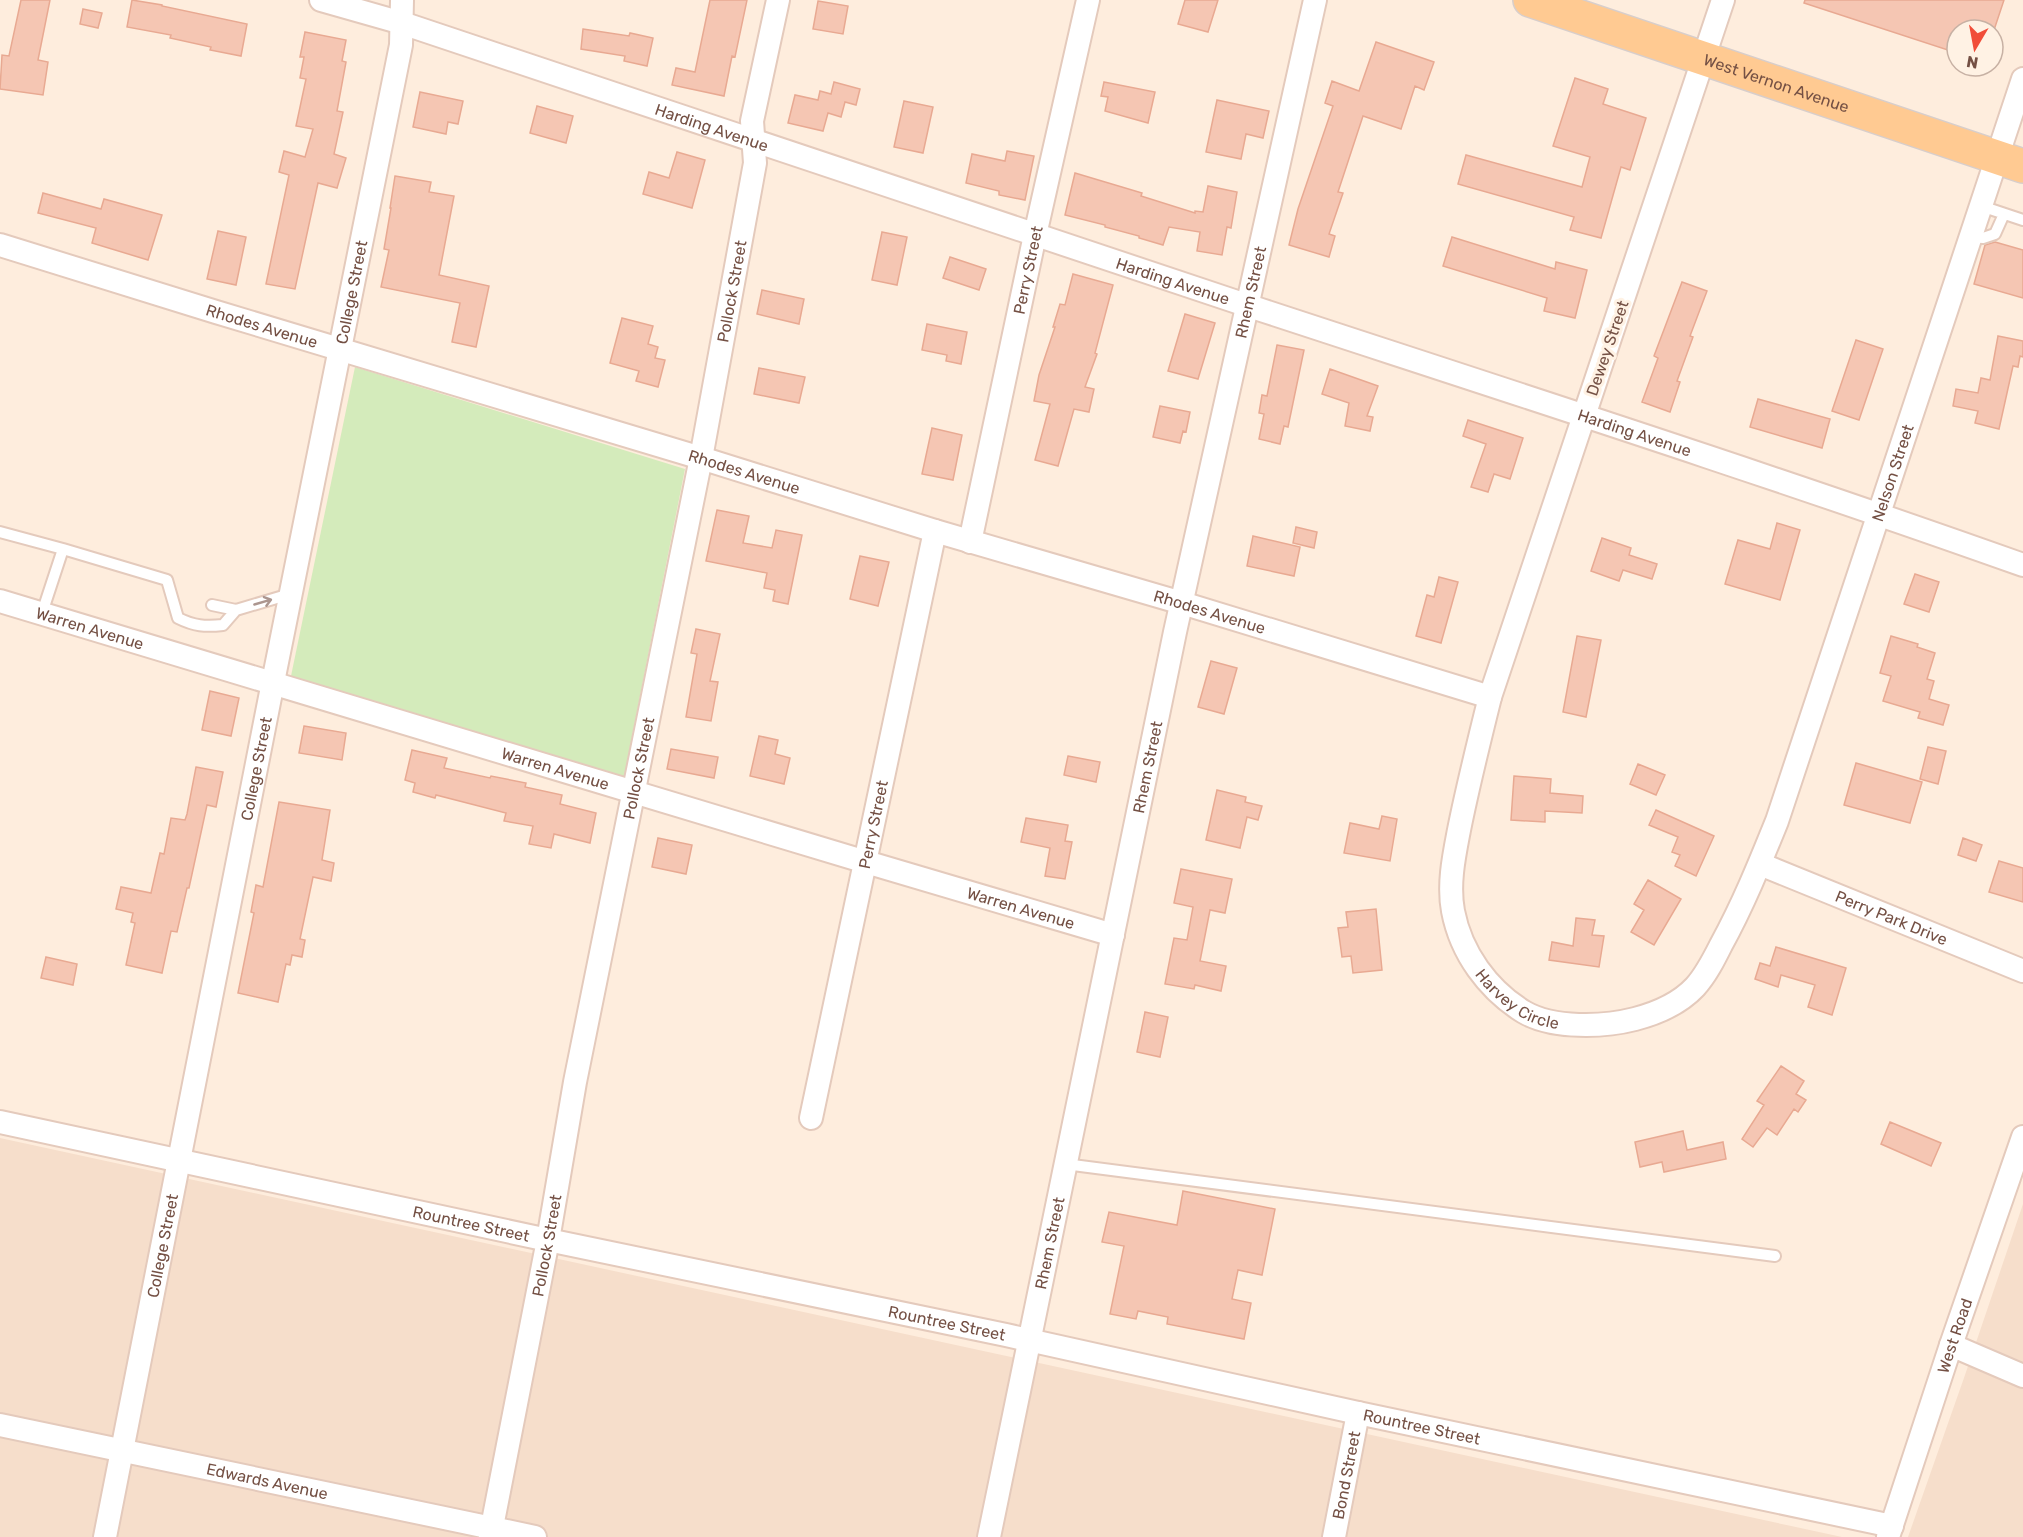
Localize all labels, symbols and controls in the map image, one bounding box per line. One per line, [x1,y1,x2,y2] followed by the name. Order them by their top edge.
[1945,18,2005,78] north arrow
[1701,50,1851,117] street label: West Vernon Avenue
[1965,52,1980,73] text: N
[652,100,771,156] street label: Harding Avenue
[1009,224,1047,316] street label: Perry Street
[332,239,372,346] street label: College Street
[713,239,751,344] street label: Pollock Street
[1231,244,1270,340] street label: Rhem Street
[1113,254,1232,309] street label: Harding Avenue
[1582,298,1633,398] street label: Dewey Street
[203,300,320,352] street label: Rhodes Avenue
[1575,405,1694,461] street label: Harding Avenue
[1868,422,1918,524] street label: Nelson Street
[686,446,802,498] street label: Rhodes Avenue
[1151,586,1268,638] street label: Rhodes Avenue
[253,596,272,607] one-way arrow
[34,603,146,654] street label: Warren Avenue
[237,715,276,822] street label: College Street
[619,716,658,821] street label: Pollock Street
[1129,719,1166,815] street label: Rhem Street
[499,744,611,794] street label: Warren Avenue
[855,779,892,871] street label: Perry Street
[965,883,1077,933] street label: Warren Avenue
[1833,887,1950,949] street label: Perry Park Drive
[1471,965,1560,1033] street label: Harvey Circle
[143,1192,182,1299] street label: College Street
[528,1193,566,1298] street label: Pollock Street
[1031,1195,1069,1291] street label: Rhem Street
[411,1202,531,1246] street label: Rountree Street
[1933,1296,1976,1376] street label: West Road
[887,1302,1007,1345] street label: Rountree Street
[1361,1405,1482,1449] street label: Rountree Street
[1329,1430,1364,1521] street label: Bond Street
[205,1459,330,1503] street label: Edwards Avenue

